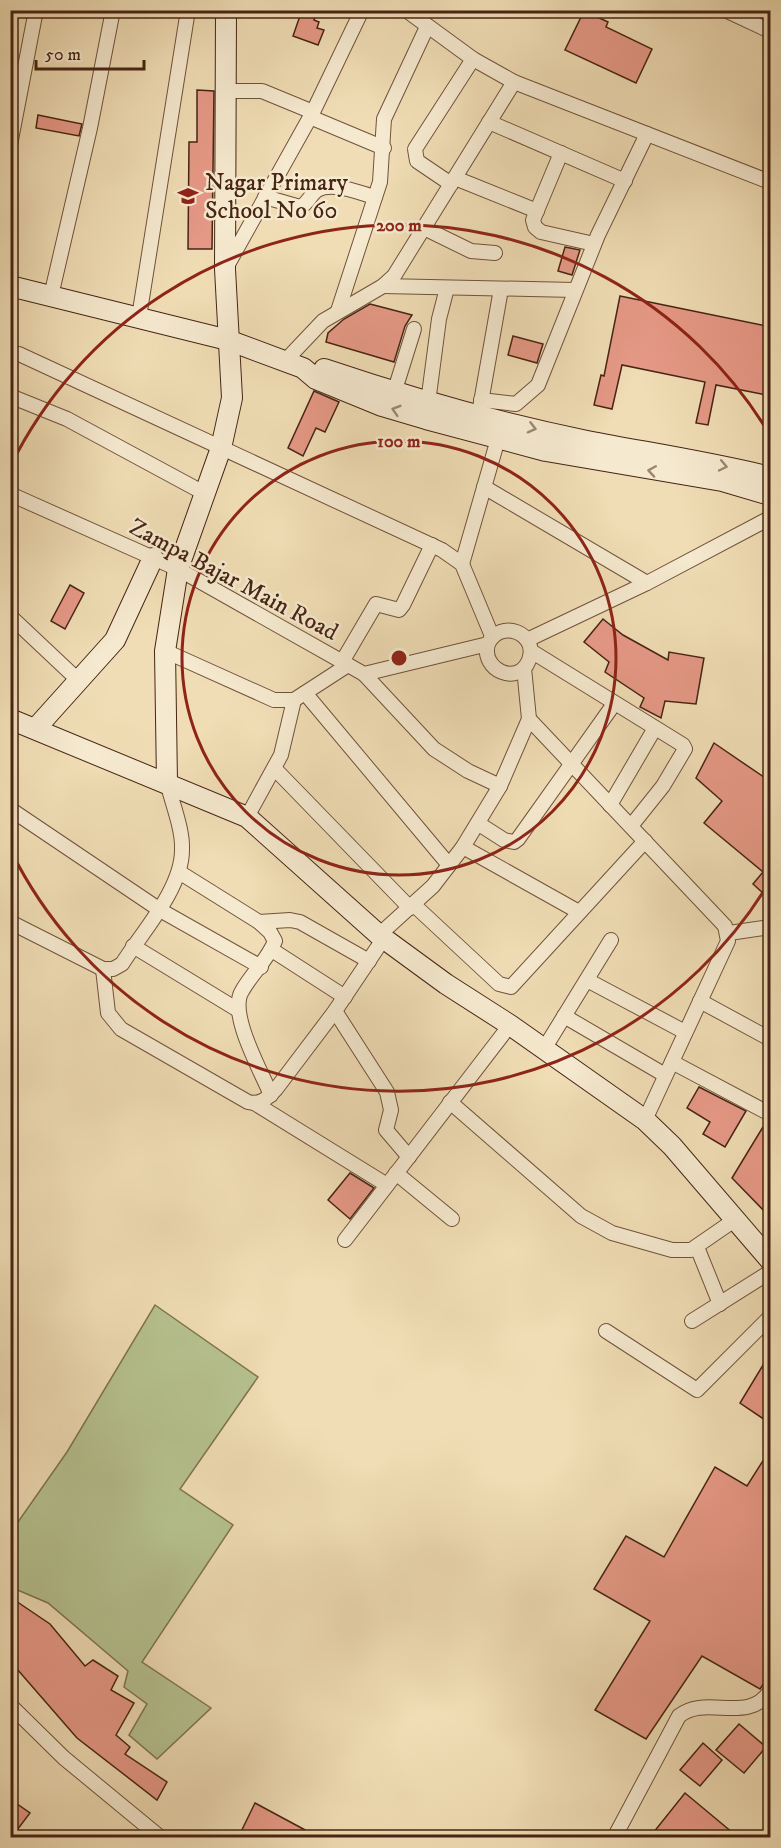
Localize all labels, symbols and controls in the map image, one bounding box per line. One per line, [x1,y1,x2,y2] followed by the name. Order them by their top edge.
[36,33,144,71] scale bar
[45,44,81,66] text: 50 m
[205,168,348,226] place label: Nagar Primary School No 60
[176,184,200,208] school or university icon: Nagar Primary School No 60
[376,215,422,237] text: 200 m
[391,405,402,417] one-way arrow
[526,421,536,434] one-way arrow
[377,431,421,453] text: 100 m
[718,458,728,471] one-way arrow
[647,465,656,477] one-way arrow
[124,512,343,648] street label: Zampa Bajar Main Road
[389,648,409,668] centre of rings

